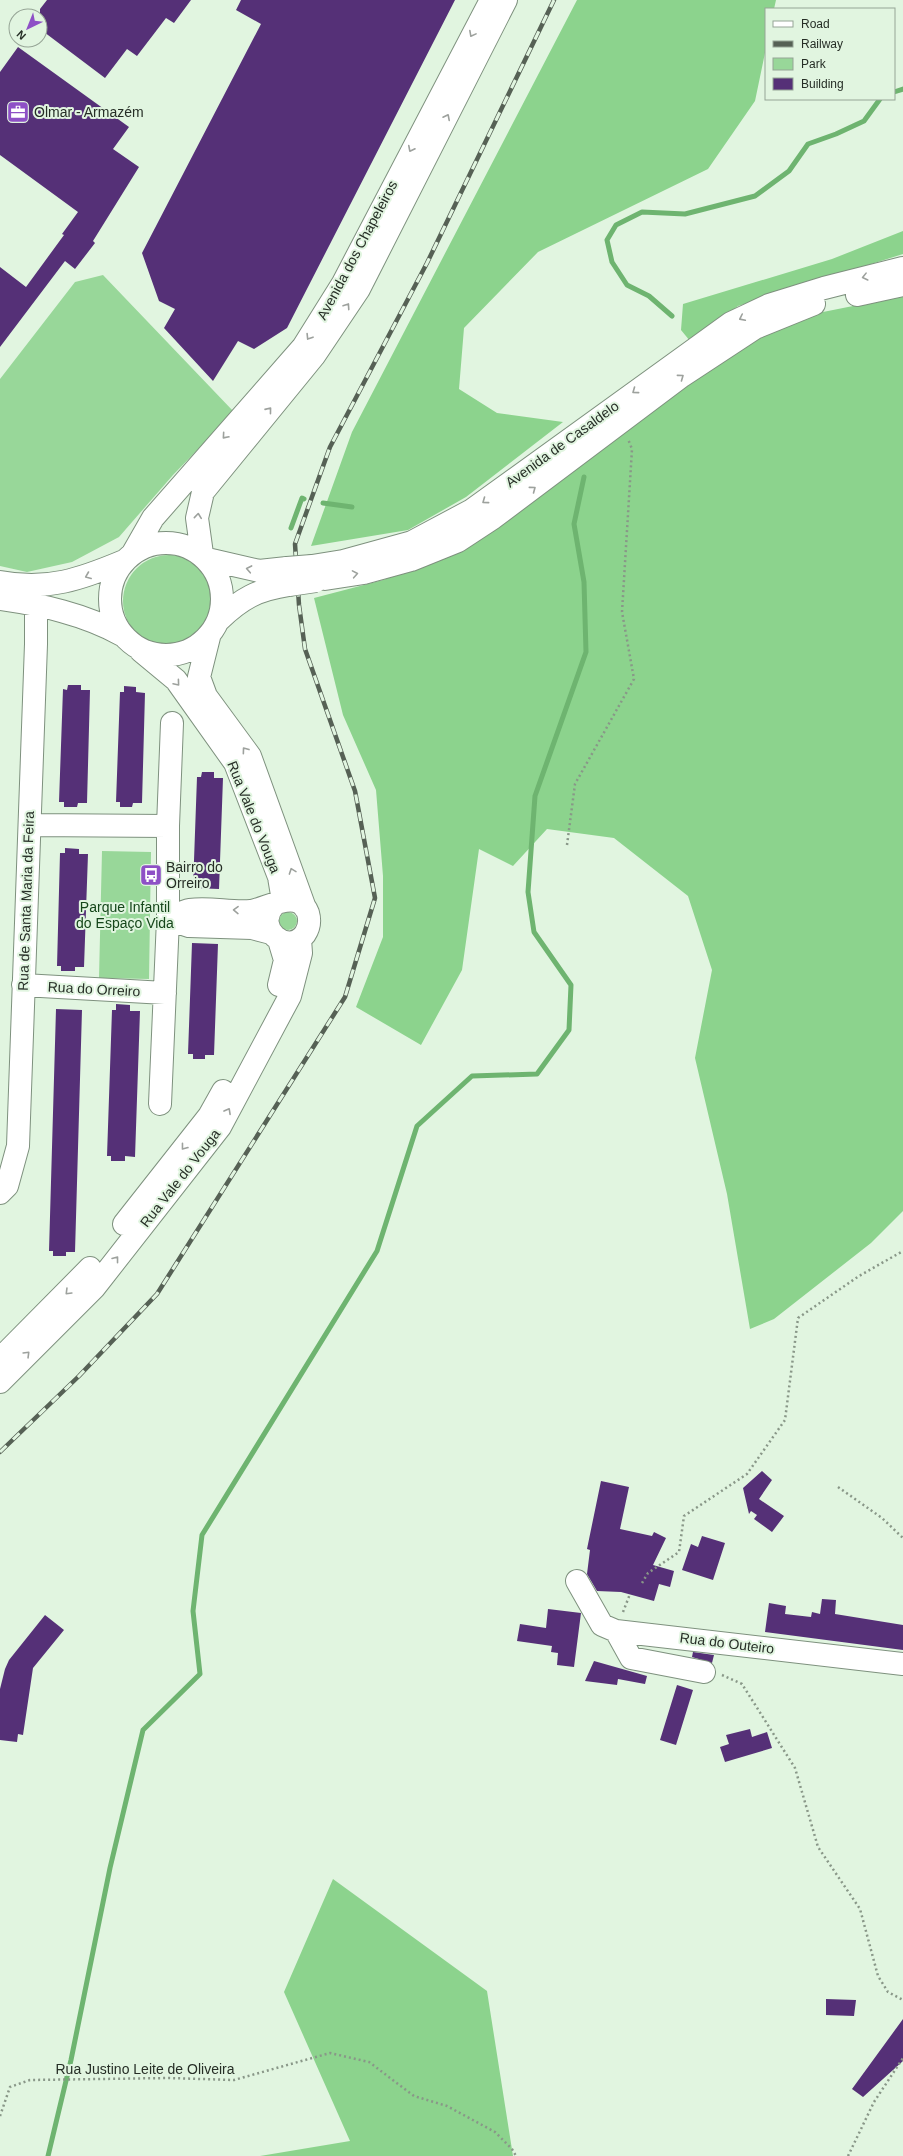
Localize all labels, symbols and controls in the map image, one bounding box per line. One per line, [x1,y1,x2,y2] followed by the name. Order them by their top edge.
[8,8,48,48] north arrow
[765,8,895,100] legend
[801,17,830,31] text: Road
[14,28,28,42] text: N
[469,30,477,38] one-way arrow
[801,37,843,51] text: Railway
[801,57,827,71] text: Park
[801,77,844,91] text: Building
[5,99,31,125] office icon: Olmar - Armazém
[34,104,144,120] place label: Olmar - Armazém
[442,114,449,121] one-way arrow
[408,145,416,152] one-way arrow
[313,178,401,322] street label: Avenida dos Chapeleiros
[862,273,868,281] one-way arrow
[342,304,349,311] one-way arrow
[739,313,746,320] one-way arrow
[306,333,314,340] one-way arrow
[677,375,684,382] one-way arrow
[632,386,639,394] one-way arrow
[502,397,622,490] street label: Avenida de Casaldelo
[265,408,272,415] one-way arrow
[223,432,230,439] one-way arrow
[529,486,536,494] one-way arrow
[482,496,489,503] one-way arrow
[193,513,202,519] one-way arrow
[245,565,252,574] one-way arrow
[352,570,358,579] one-way arrow
[85,571,92,579] one-way arrow
[172,678,179,686] one-way arrow
[242,747,250,754] one-way arrow
[224,759,284,876] street label: Rua Vale do Vouga
[15,811,37,991] street label: Rua de Santa Maria da Feira
[166,859,223,891] place label: Bairro do Orreiro
[138,862,164,888] bus stop icon: Bairro do Orreiro
[289,868,297,875] one-way arrow
[76,899,174,931] park label: Parque Infantil do Espaço Vida
[233,906,239,915] one-way arrow
[47,979,141,999] street label: Rua do Orreiro
[224,1108,231,1116] one-way arrow
[137,1126,223,1230] street label: Rua Vale do Vouga
[182,1142,189,1149] one-way arrow
[111,1257,118,1264] one-way arrow
[65,1287,73,1294] one-way arrow
[23,1351,30,1359] one-way arrow
[679,1629,775,1657] street label: Rua do Outeiro
[56,2061,235,2077] street label: Rua Justino Leite de Oliveira

